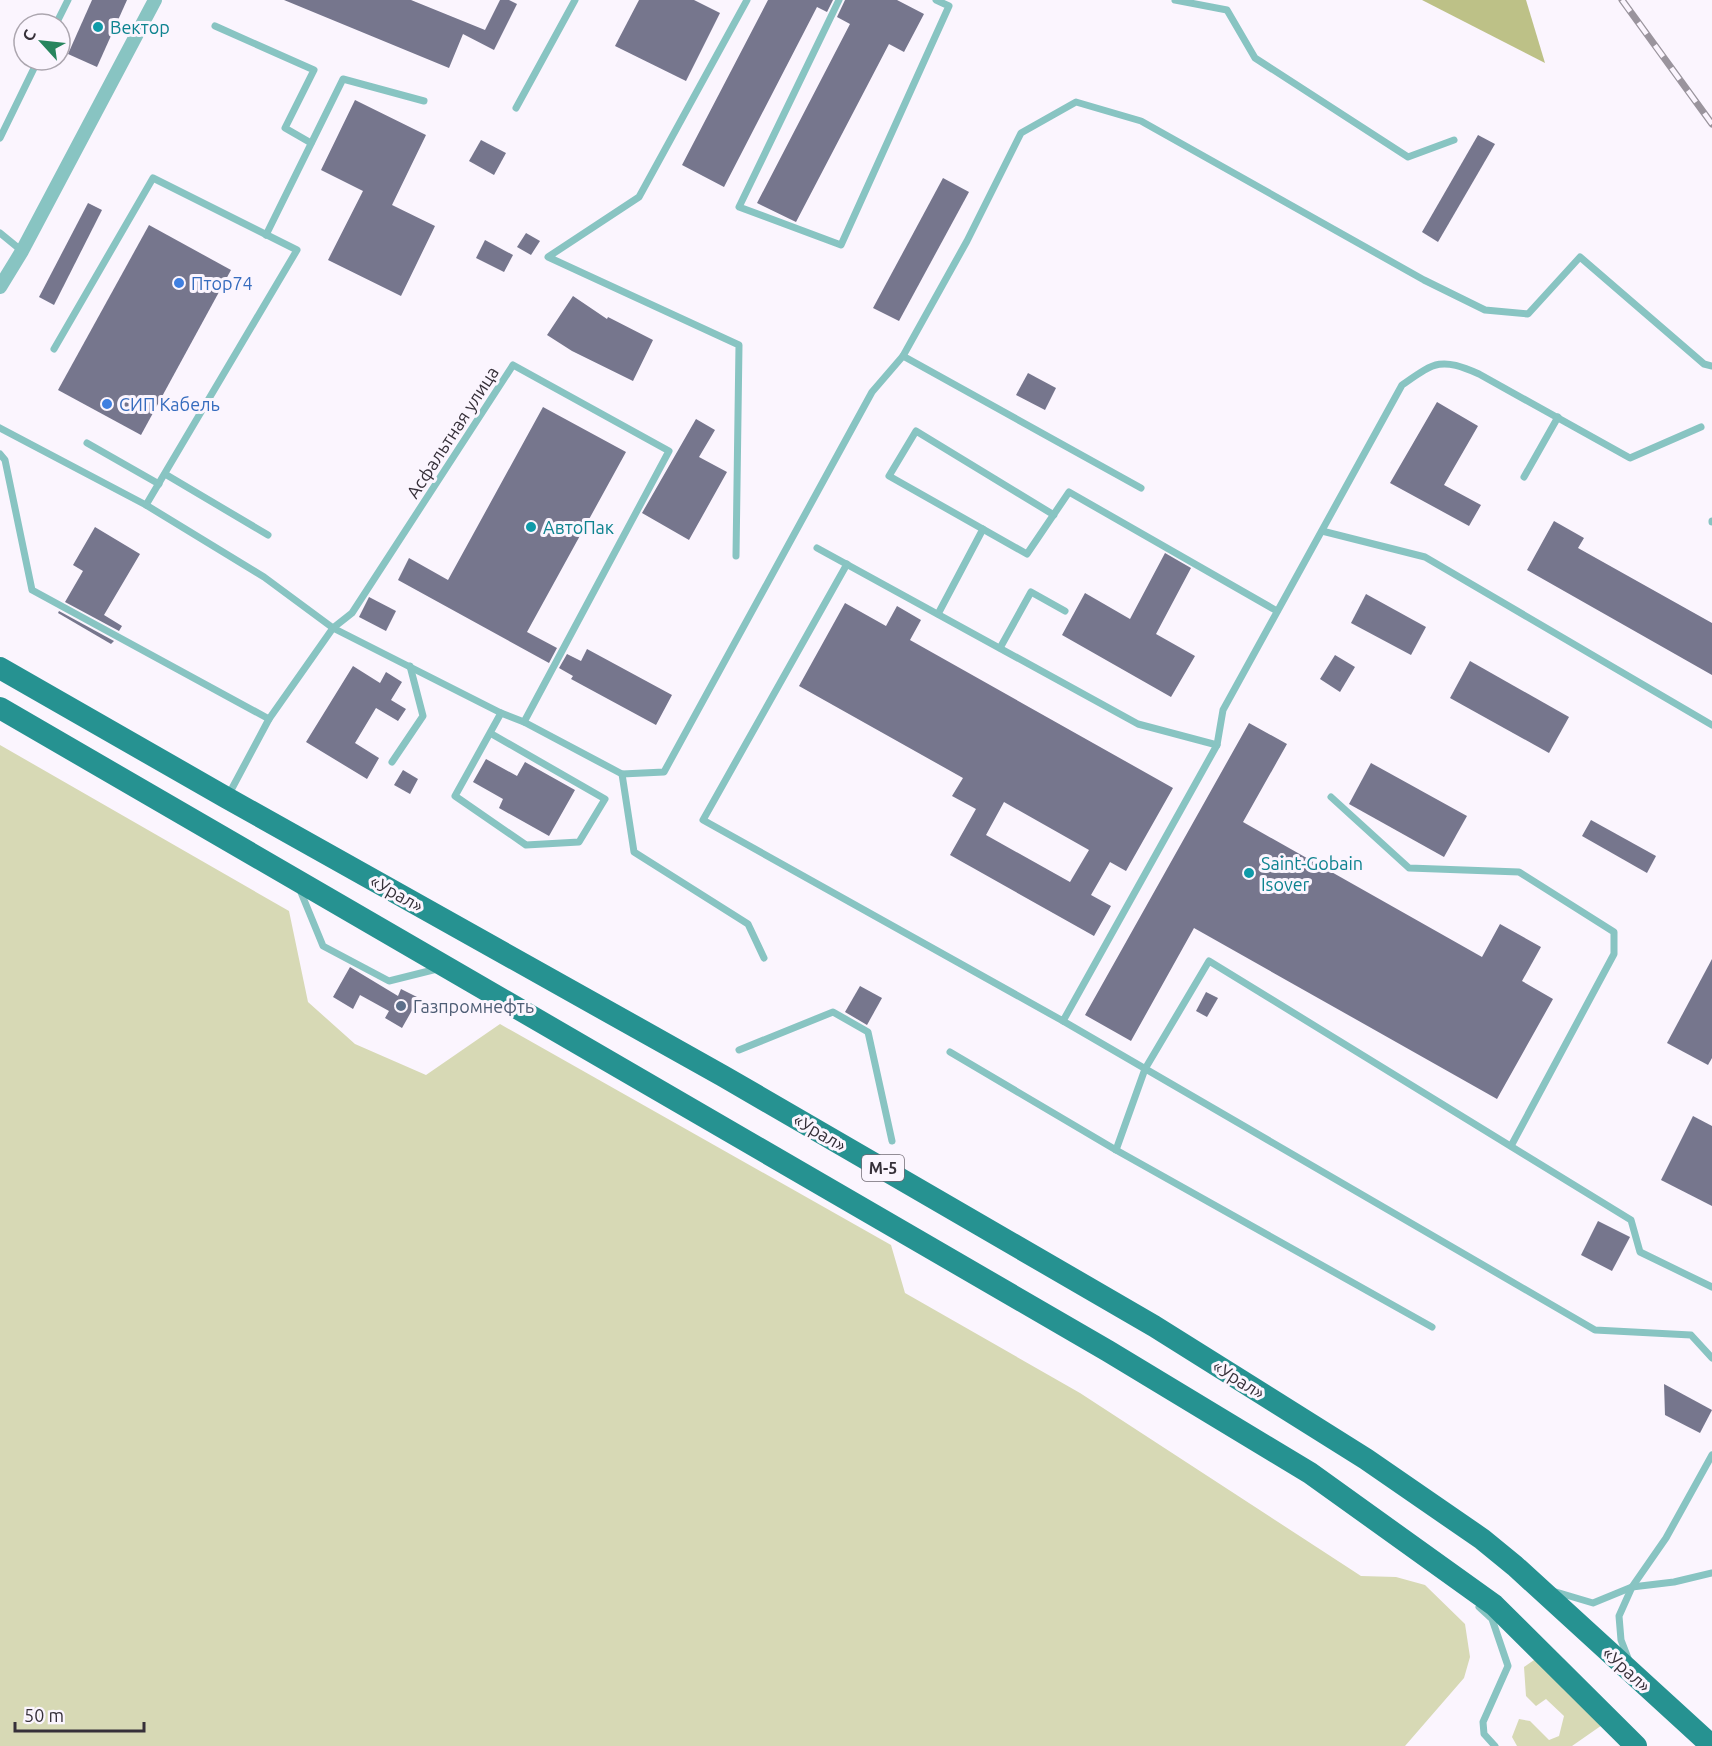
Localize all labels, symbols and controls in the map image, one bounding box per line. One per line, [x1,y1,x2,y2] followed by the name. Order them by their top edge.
[12,12,72,72] north arrow
[110,17,170,37] place label: Вектор
[91,20,105,34] marker: Вектор
[18,27,39,44] text: С
[191,273,253,293] place label: Птор74
[172,276,186,290] marker: Птор74
[402,362,502,502] street label: Асфальтная улица
[119,394,220,414] place label: СИП Кабель
[100,397,114,411] marker: СИП Кабель
[543,517,614,537] place label: АвтоПак
[524,520,538,534] marker: АвтоПак
[1261,853,1363,894] place label: Saint-Gobain Isover
[1242,866,1256,880] marker: Saint-Gobain Isover
[367,870,427,916] street label: «Урал»
[413,996,534,1016] place label: Газпромнефть
[394,999,408,1013] marker: Газпромнефть
[790,1109,850,1155] street label: «Урал»
[862,1155,904,1181] road number: М-5
[1209,1355,1269,1403] street label: «Урал»
[1599,1642,1655,1696] street label: «Урал»
[15,1695,144,1733] scale bar
[24,1705,64,1725] text: 50 m

